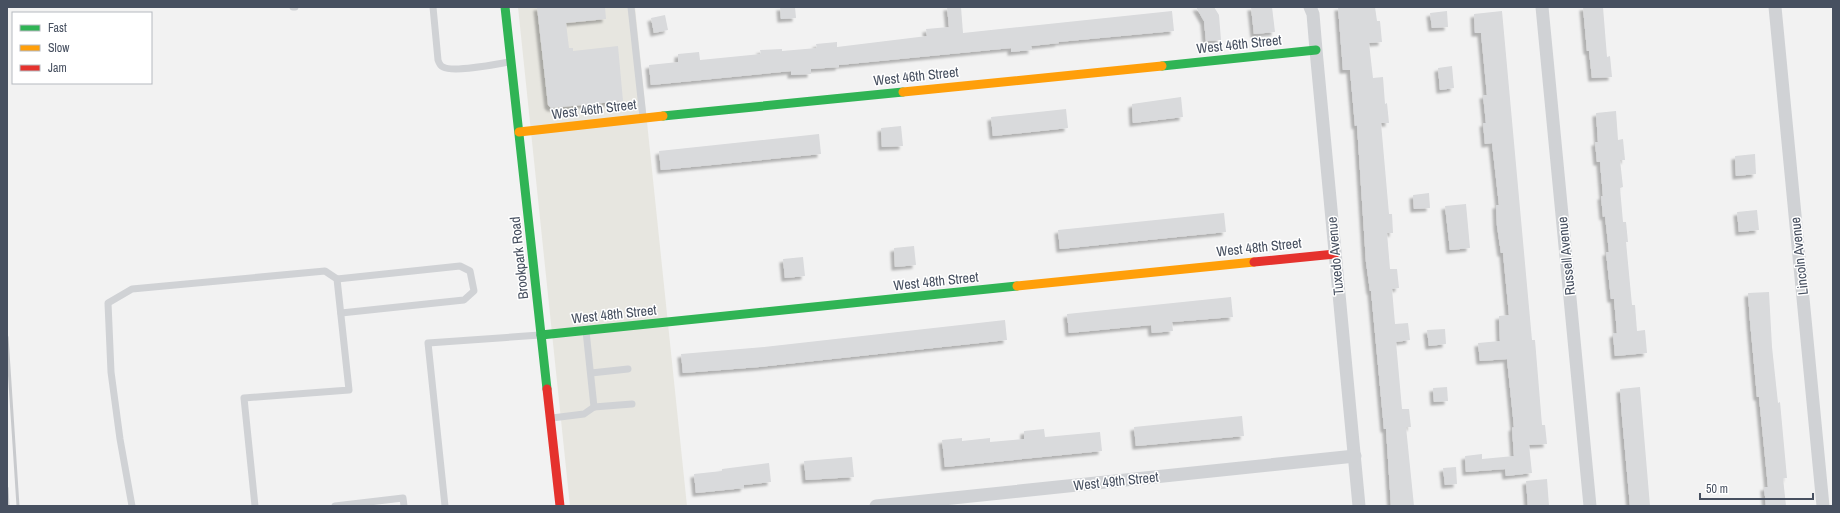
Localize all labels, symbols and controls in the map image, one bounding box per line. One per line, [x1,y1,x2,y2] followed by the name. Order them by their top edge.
[12,12,152,84] legend
[48,20,67,36] text: Fast
[1196,31,1282,57] street label: West 46th Street
[48,40,70,56] text: Slow
[48,60,67,76] text: Jam
[873,63,959,89] street label: West 46th Street
[551,95,637,123] street label: West 46th Street
[506,216,532,300] street label: Brookpark Road
[1323,216,1347,296] street label: Tuxedo Avenue
[1553,216,1579,296] street label: Russell Avenue
[1786,216,1812,296] street label: Lincoln Avenue
[1216,234,1302,260] street label: West 48th Street
[893,268,979,294] street label: West 48th Street
[571,301,657,327] street label: West 48th Street
[1073,468,1159,494] street label: West 49th Street
[1700,475,1813,501] scale bar
[1706,481,1728,497] text: 50 m

